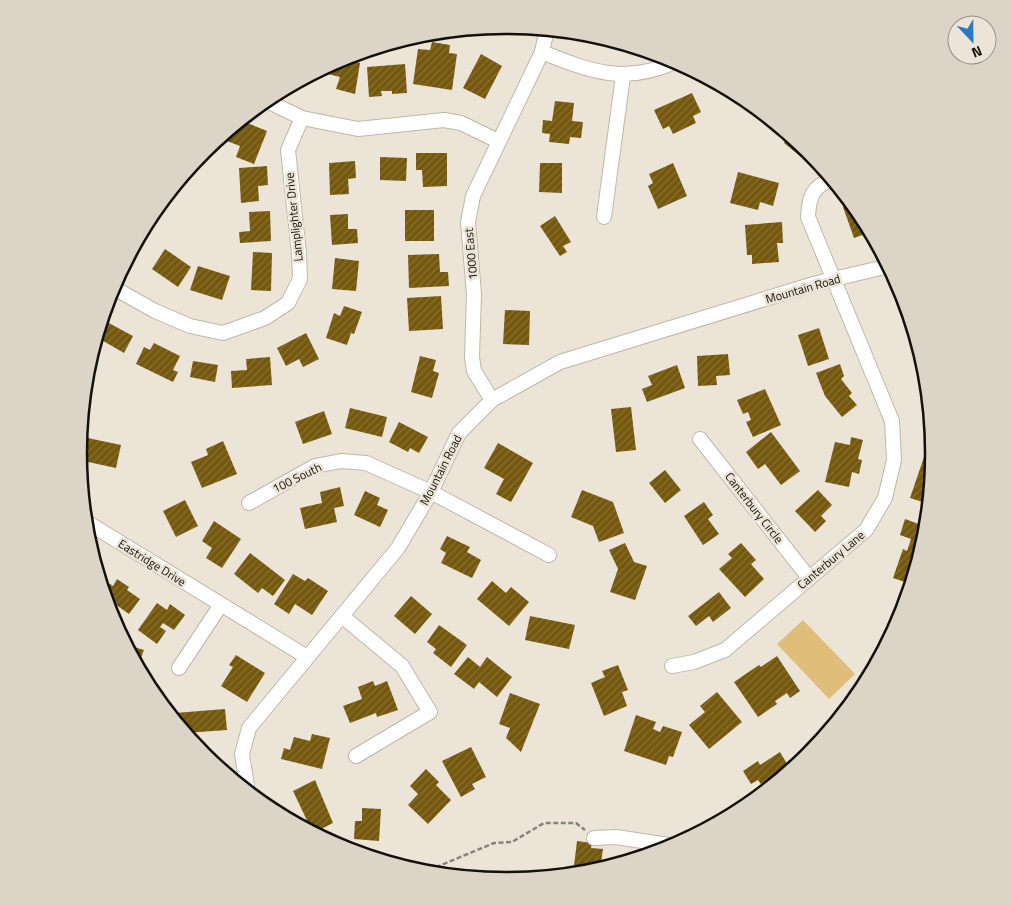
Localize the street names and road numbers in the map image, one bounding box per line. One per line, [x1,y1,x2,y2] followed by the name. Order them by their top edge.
[279,172,308,263] street label: Lamplighter Drive
[459,227,482,281] street label: 1000 East
[763,269,843,308] street label: Mountain Road
[415,431,467,508] street label: Mountain Road
[269,457,325,498] street label: 100 South
[720,468,788,547] street label: Canterbury Circle
[793,526,869,594] street label: Canterbury Lane
[115,534,190,591] street label: Eastridge Drive

